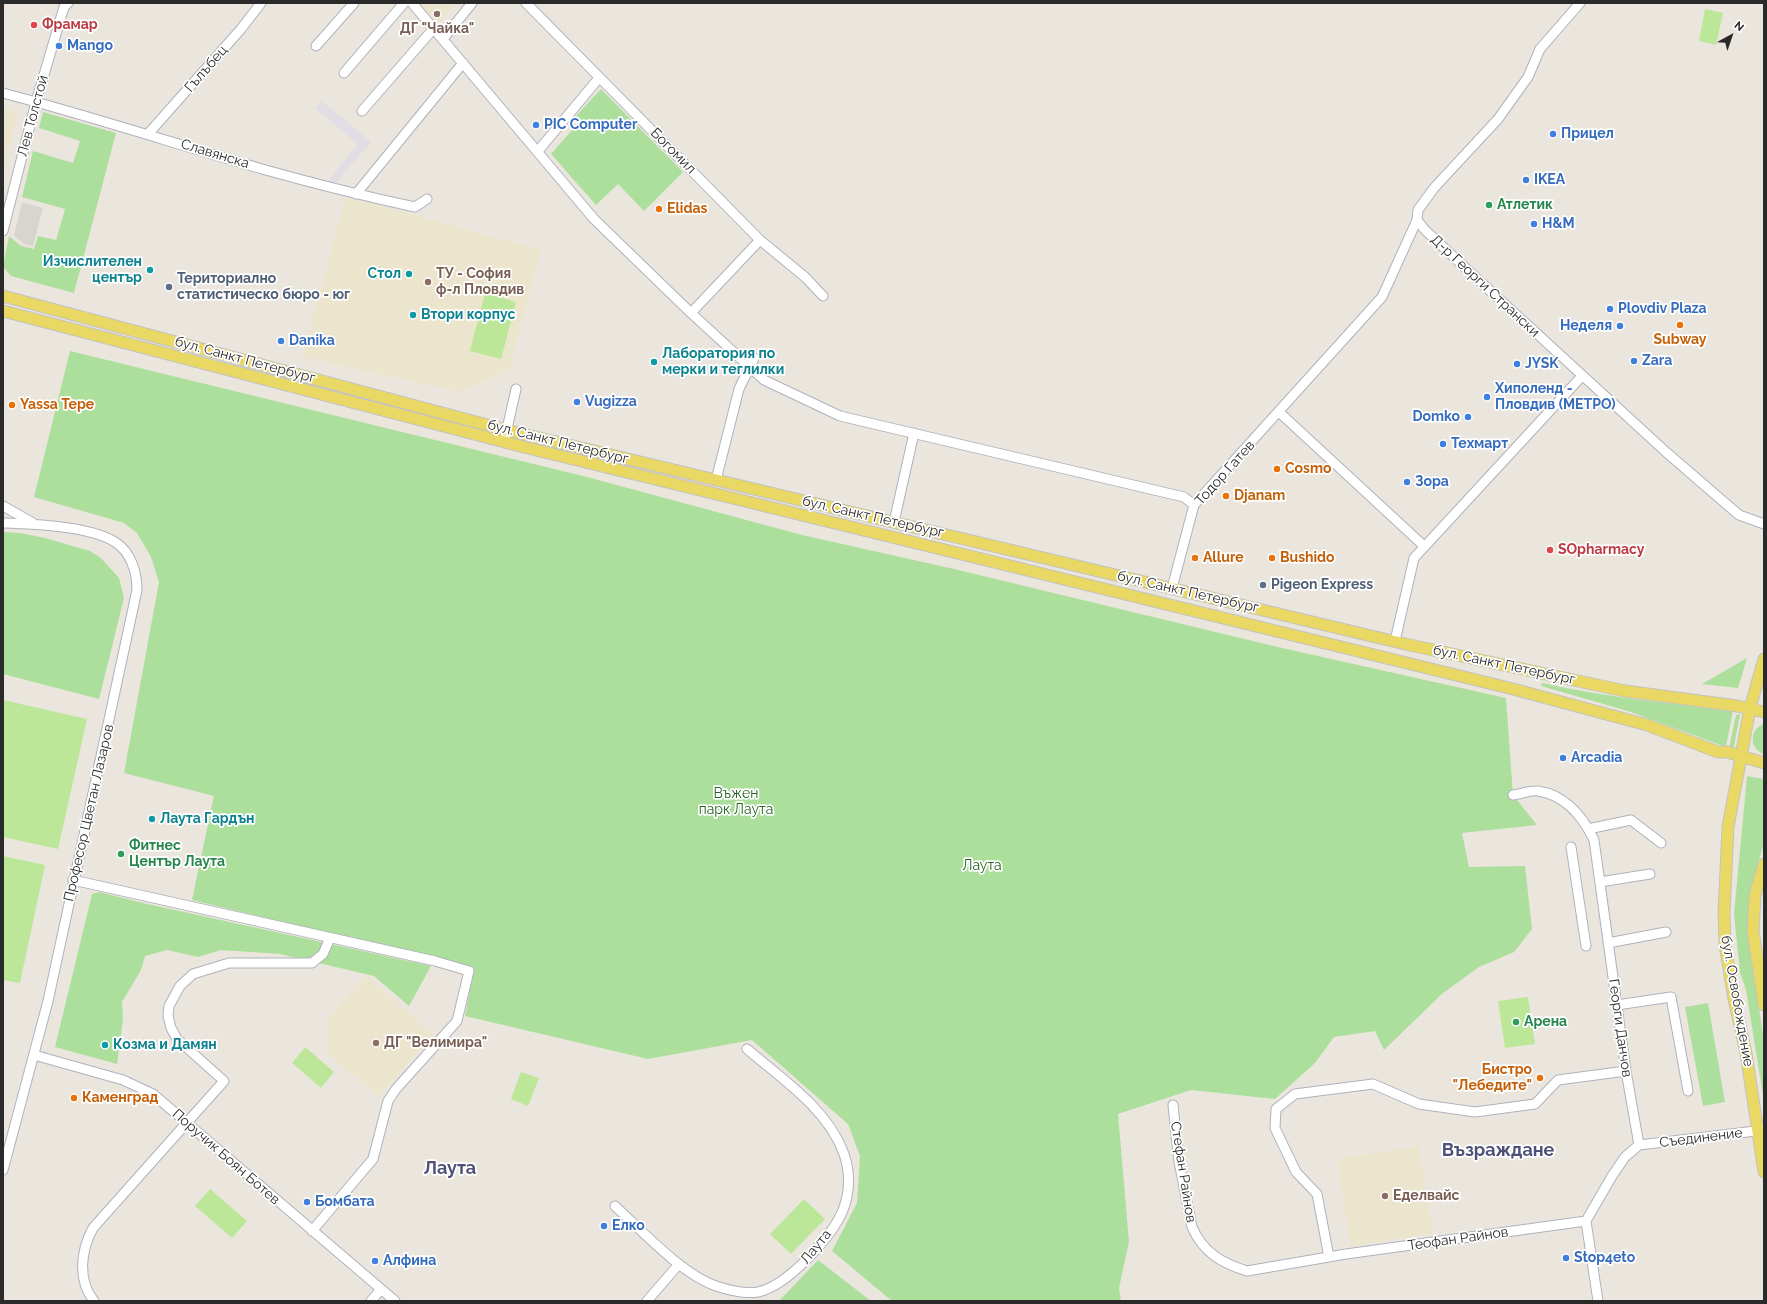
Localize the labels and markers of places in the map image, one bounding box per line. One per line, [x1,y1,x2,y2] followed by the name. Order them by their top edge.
[432,9,442,19] marker: ДГ "Чайка"
[42,17,98,33] place label: Фрамар
[29,20,39,30] marker: Фрамар
[400,21,474,37] place label: ДГ "Чайка"
[67,38,113,54] place label: Mango
[54,41,64,51] marker: Mango
[544,117,637,133] place label: PIC Computer
[531,120,541,130] marker: PIC Computer
[1561,126,1614,142] place label: Прицел
[1548,129,1558,139] marker: Прицел
[1534,172,1565,188] place label: IKEA
[1521,175,1531,185] marker: IKEA
[1497,197,1553,213] place label: Атлетик
[1484,200,1494,210] marker: Атлетик
[667,201,707,217] place label: Elidas
[654,204,664,214] marker: Elidas
[1542,216,1575,232] place label: H&M
[1529,219,1539,229] marker: H&M
[43,254,142,286] place label: Изчислителен център
[145,265,155,275] marker: Изчислителен център
[368,266,401,282] place label: Стол
[436,266,524,298] place label: ТУ - София ф-л Пловдив
[404,269,414,279] marker: Стол
[177,271,350,304] place label: Териториално статистическо бюро - юг
[423,277,433,287] marker: ТУ - София ф-л Пловдив
[164,282,174,292] marker: Териториално статистическо бюро - юг
[1618,301,1707,317] place label: Plovdiv Plaza
[1605,304,1615,314] marker: Plovdiv Plaza
[421,307,515,323] place label: Втори корпус
[408,310,418,320] marker: Втори корпус
[1560,318,1612,334] place label: Неделя
[1675,320,1685,330] marker: Subway
[1615,321,1625,331] marker: Неделя
[1654,332,1706,348] place label: Subway
[289,333,335,349] place label: Danika
[276,336,286,346] marker: Danika
[662,346,784,378] place label: Лаборатория по мерки и теглилки
[1642,353,1672,369] place label: Zara
[1525,356,1559,372] place label: JYSK
[1629,356,1639,366] marker: Zara
[649,357,659,367] marker: Лаборатория по мерки и теглилки
[1512,359,1522,369] marker: JYSK
[1495,381,1616,414] place label: Хиполенд - Пловдив (МЕТРО)
[1482,392,1492,402] marker: Хиполенд - Пловдив (МЕТРО)
[585,394,637,410] place label: Vugizza
[20,397,94,413] place label: Yassa Tepe
[572,397,582,407] marker: Vugizza
[7,400,17,410] marker: Yassa Tepe
[1413,409,1460,425] place label: Domko
[1463,412,1473,422] marker: Domko
[1451,436,1508,452] place label: Техмарт
[1438,439,1448,449] marker: Техмарт
[1285,461,1331,477] place label: Cosmo
[1272,464,1282,474] marker: Cosmo
[1415,474,1449,490] place label: Зора
[1402,477,1412,487] marker: Зора
[1234,488,1285,504] place label: Djanam
[1221,491,1231,501] marker: Djanam
[1558,542,1644,558] place label: SOpharmacy
[1545,545,1555,555] marker: SOpharmacy
[1203,550,1244,566] place label: Allure
[1280,550,1335,566] place label: Bushido
[1190,553,1200,563] marker: Allure
[1267,553,1277,563] marker: Bushido
[1271,577,1373,593] place label: Pigeon Express
[1258,580,1268,590] marker: Pigeon Express
[1571,750,1622,766] place label: Arcadia
[1558,753,1568,763] marker: Arcadia
[160,811,254,827] place label: Лаута Гардън
[147,814,157,824] marker: Лаута Гардън
[129,838,225,870] place label: Фитнес Център Лаута
[116,849,126,859] marker: Фитнес Център Лаута
[1524,1014,1567,1030] place label: Арена
[1511,1017,1521,1027] marker: Арена
[384,1035,487,1051] place label: ДГ "Велимира"
[113,1037,217,1053] place label: Козма и Дамян
[371,1038,381,1048] marker: ДГ "Велимира"
[100,1040,110,1050] marker: Козма и Дамян
[1453,1062,1532,1094] place label: Бистро "Лебедите"
[1535,1073,1545,1083] marker: Бистро "Лебедите"
[82,1090,158,1106] place label: Каменград
[69,1093,79,1103] marker: Каменград
[1393,1188,1459,1204] place label: Еделвайс
[1380,1191,1390,1201] marker: Еделвайс
[315,1194,375,1210] place label: Бомбата
[302,1197,312,1207] marker: Бомбата
[612,1218,645,1234] place label: Елко
[599,1221,609,1231] marker: Елко
[1574,1250,1635,1266] place label: Stop4eto
[383,1253,436,1269] place label: Алфина
[1561,1253,1571,1263] marker: Stop4eto
[370,1256,380,1266] marker: Алфина

